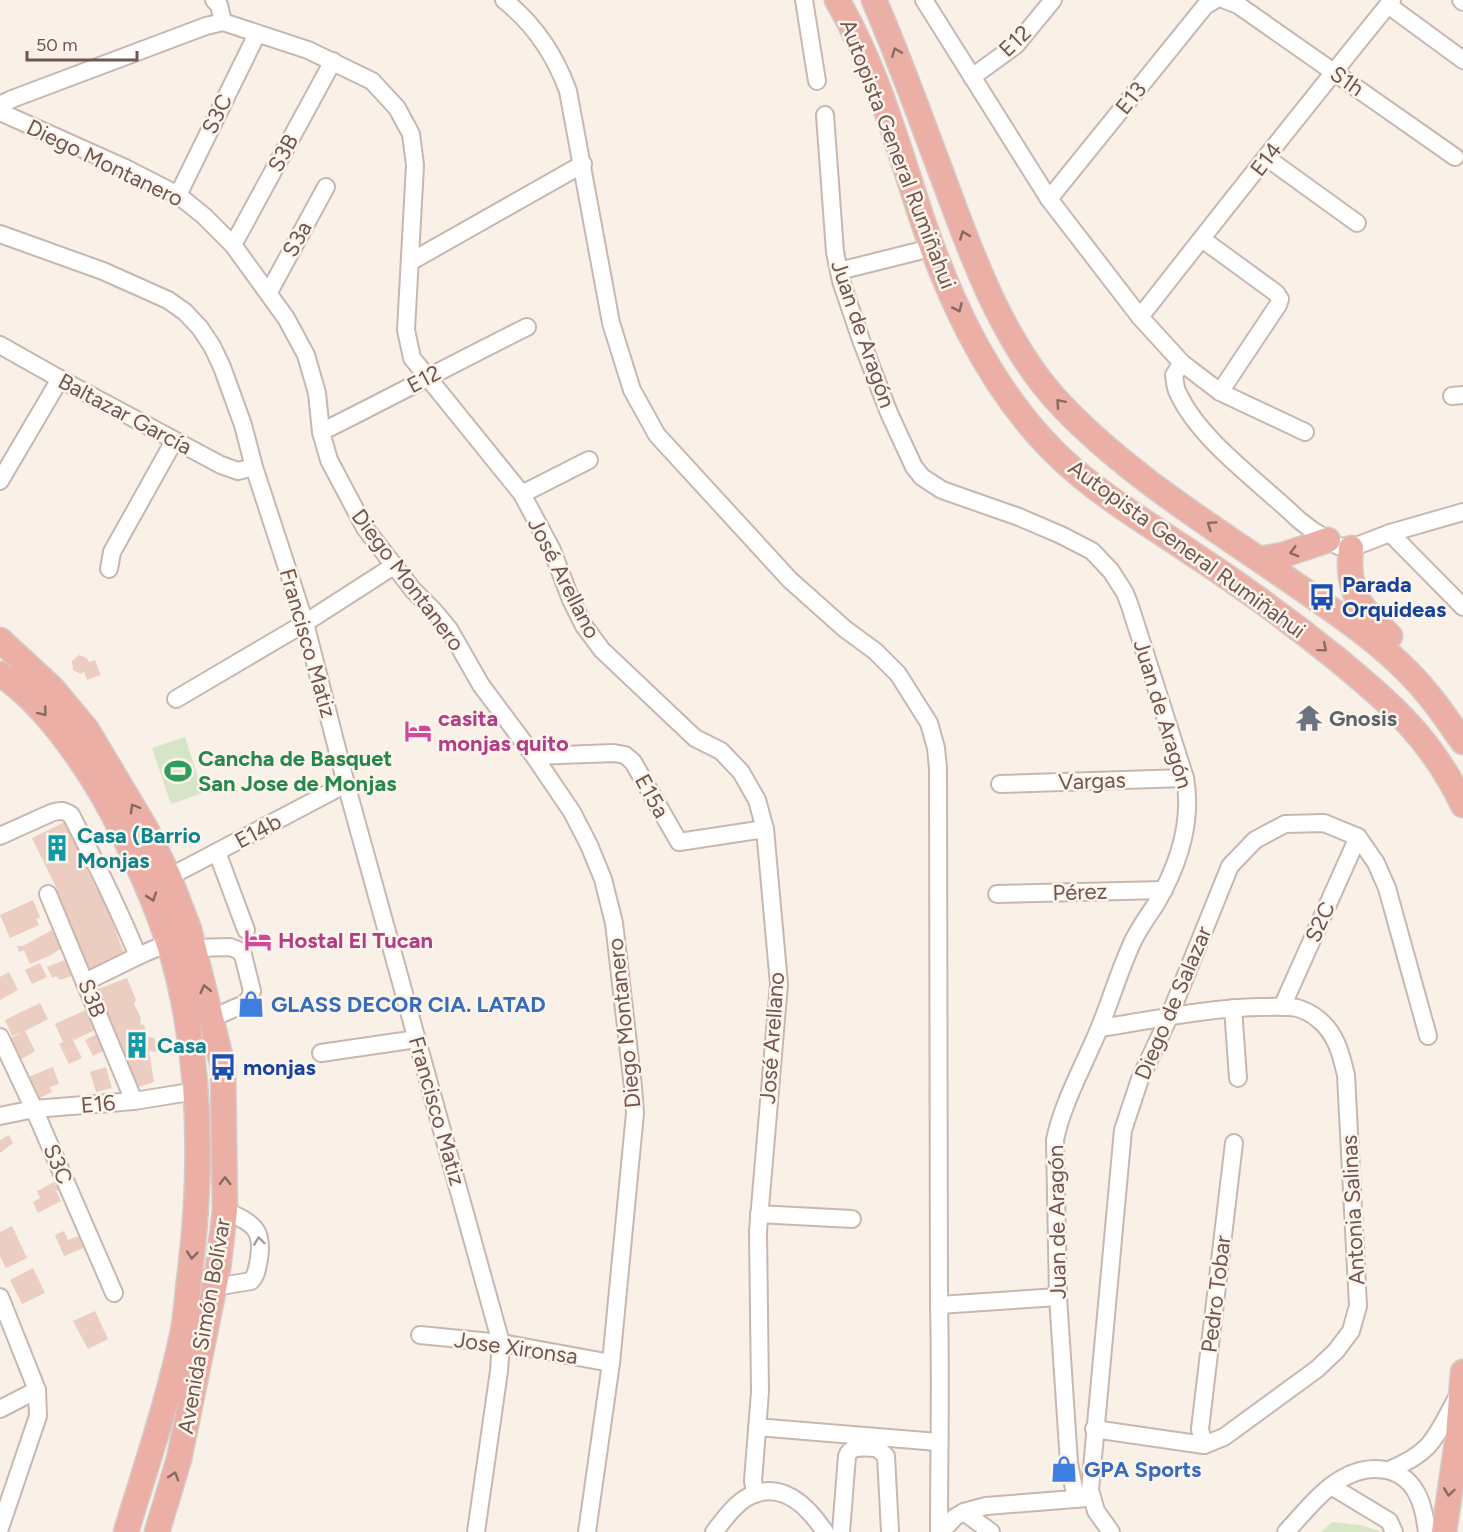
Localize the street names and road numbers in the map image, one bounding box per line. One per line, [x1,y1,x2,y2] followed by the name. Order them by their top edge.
[834,15,962,293] street label: Autopista General Rumiñahui
[993,19,1037,63] street label: E12
[1325,60,1369,102] street label: S1h
[1110,76,1152,120] street label: E13
[196,89,238,138] street label: S3C
[22,113,188,213] street label: Diego Montanero
[262,129,304,177] street label: S3B
[1244,137,1288,181] street label: E14
[276,216,318,262] street label: S3a
[825,257,901,411] street label: Juan de Aragón
[402,359,446,399] street label: E12
[54,367,196,461] street label: Baltazar García
[1063,454,1311,644] street label: Autopista General Rumiñahui
[346,504,470,656] street label: Diego Montanero
[522,513,606,643] street label: José Arellano
[274,565,342,721] street label: Francisco Matiz
[1128,636,1198,792] street label: Juan de Aragón
[1058,766,1126,796] street label: Vargas
[629,769,675,823] street label: E15a
[230,808,286,854] street label: E14b
[1052,878,1108,906] street label: Pérez
[1299,897,1341,947] street label: S2C
[1129,922,1218,1084] street label: Diego de Salazar
[602,937,646,1109] street label: Diego Montanero
[754,971,790,1105] street label: José Arellano
[72,975,112,1021] street label: S3B
[403,1033,471,1189] street label: Francisco Matiz
[80,1089,116,1119] street label: E16
[1336,1134,1370,1286] street label: Antonia Salinas
[37,1140,79,1188] street label: S3C
[1042,1145,1072,1299] street label: Juan de Aragón
[172,1215,236,1436] street label: Avenida Simón Bolívar
[1195,1233,1237,1354] street label: Pedro Tobar
[453,1326,579,1370] street label: Jose Xironsa

